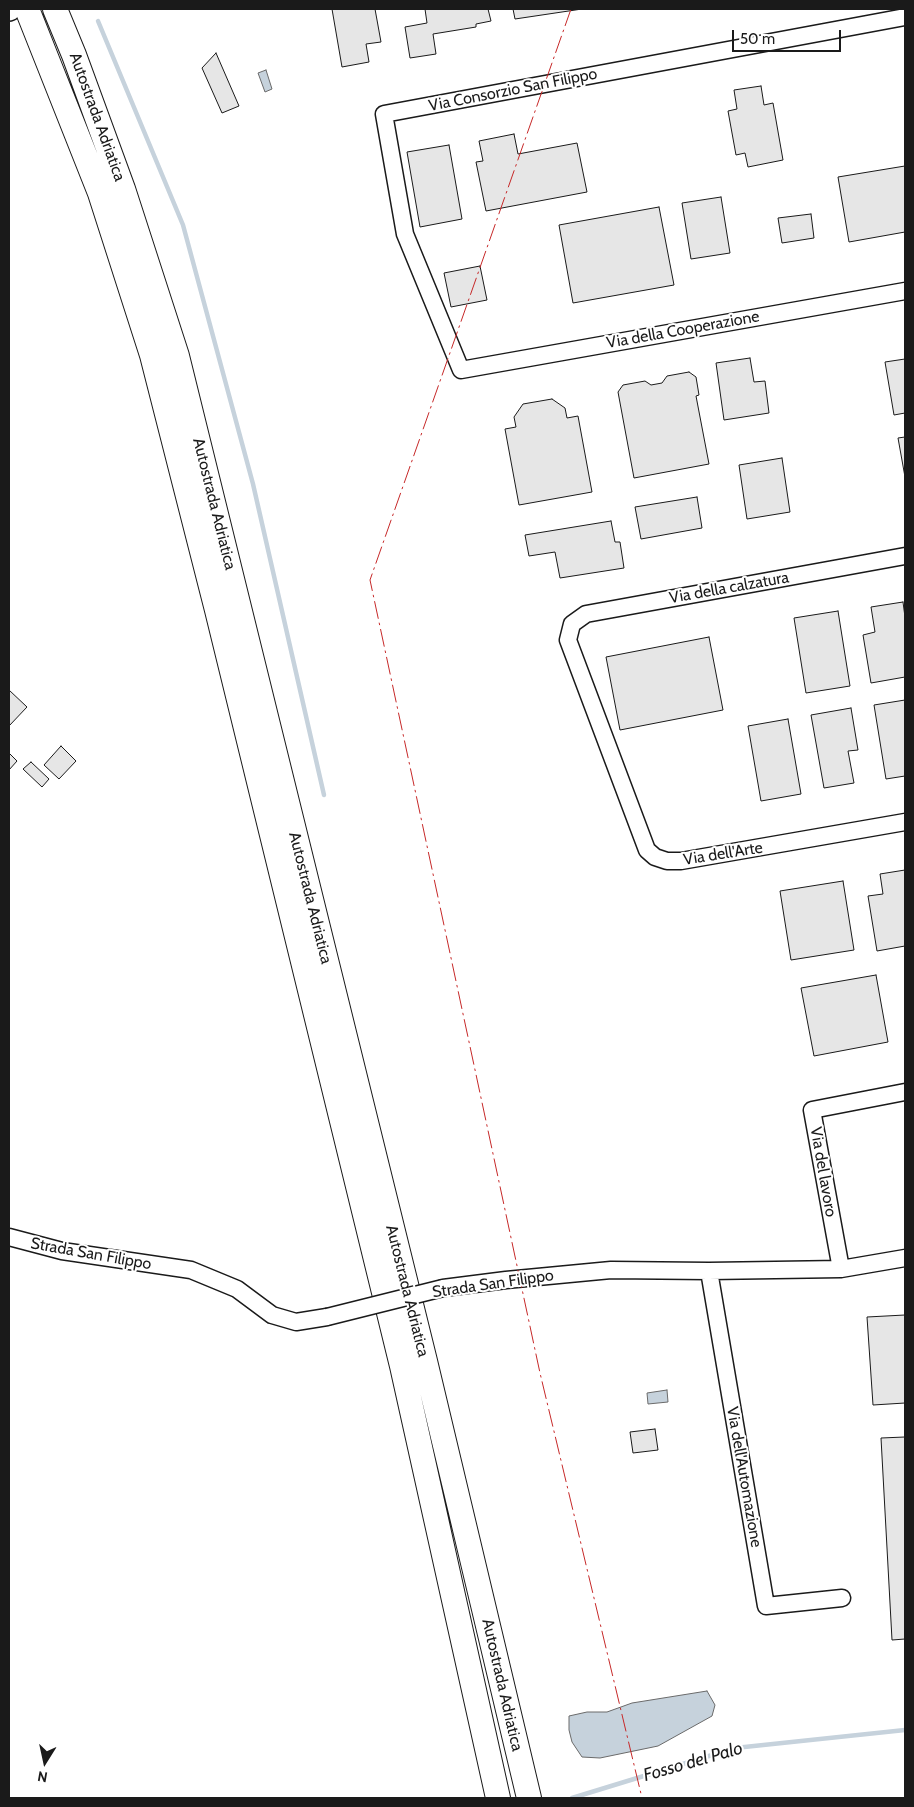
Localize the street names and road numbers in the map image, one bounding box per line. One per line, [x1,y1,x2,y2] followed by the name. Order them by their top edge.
[65,50,129,184] street label: Autostrada Adriatica
[427,64,599,116] street label: Via Consorzio San Filippo
[605,307,761,353] street label: Via della Cooperazione
[188,436,240,572] street label: Autostrada Adriatica
[668,568,790,608] street label: Via della calzatura
[284,830,336,966] street label: Autostrada Adriatica
[682,838,764,870] street label: Via dell'Arte
[806,1126,840,1218] street label: Via del lavoro
[381,1223,433,1359] street label: Autostrada Adriatica
[29,1234,153,1274] street label: Strada San Filippo
[431,1266,555,1302] street label: Strada San Filippo
[722,1405,766,1549] street label: Via dell'Automazione
[477,1617,527,1753] street label: Autostrada Adriatica

